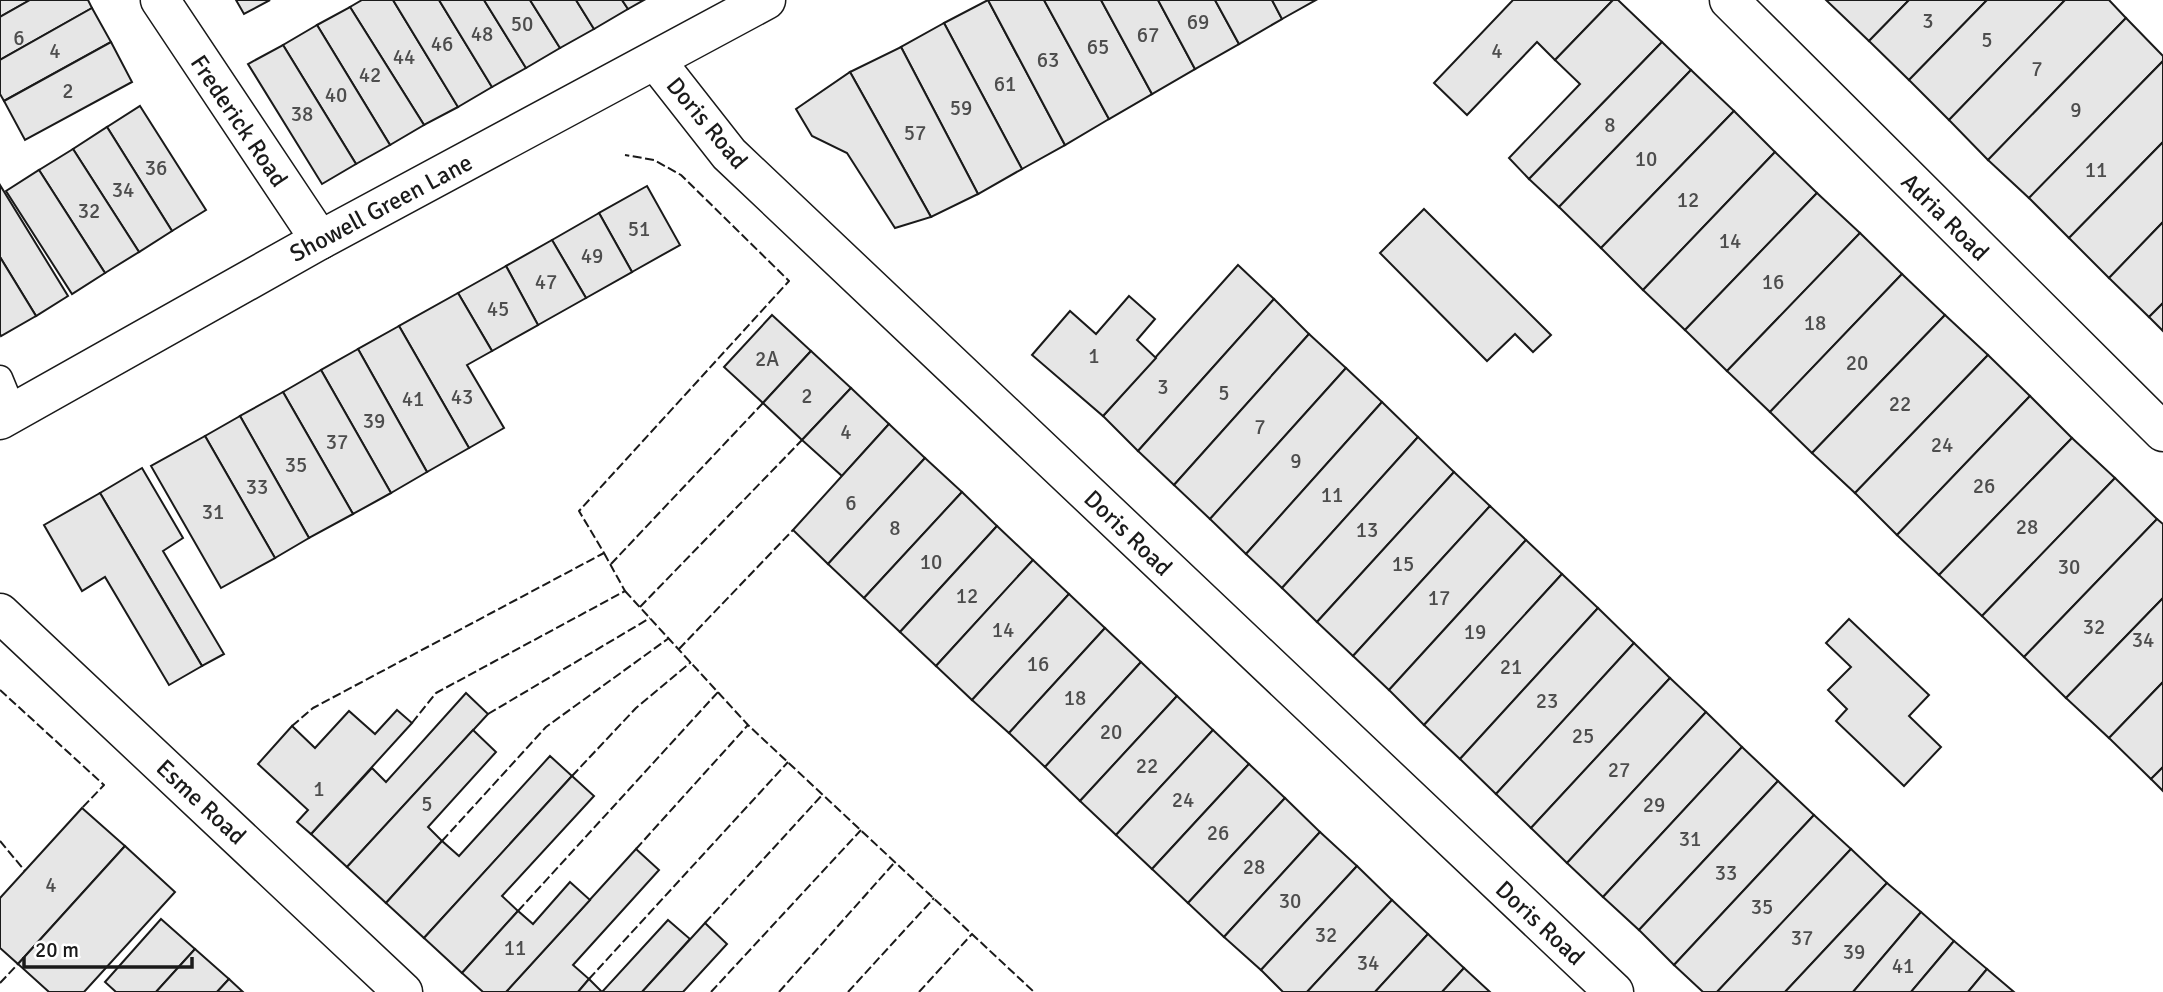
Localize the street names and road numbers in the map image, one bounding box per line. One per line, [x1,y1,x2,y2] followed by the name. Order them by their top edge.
[184,49,294,193] street label: Frederick Road
[660,71,754,175] street label: Doris Road
[285,147,477,269] street label: Showell Green Lane
[1895,167,1995,267] street label: Adria Road
[1078,484,1178,582] street label: Doris Road
[150,753,252,851] street label: Esme Road
[1489,874,1591,972] street label: Doris Road

